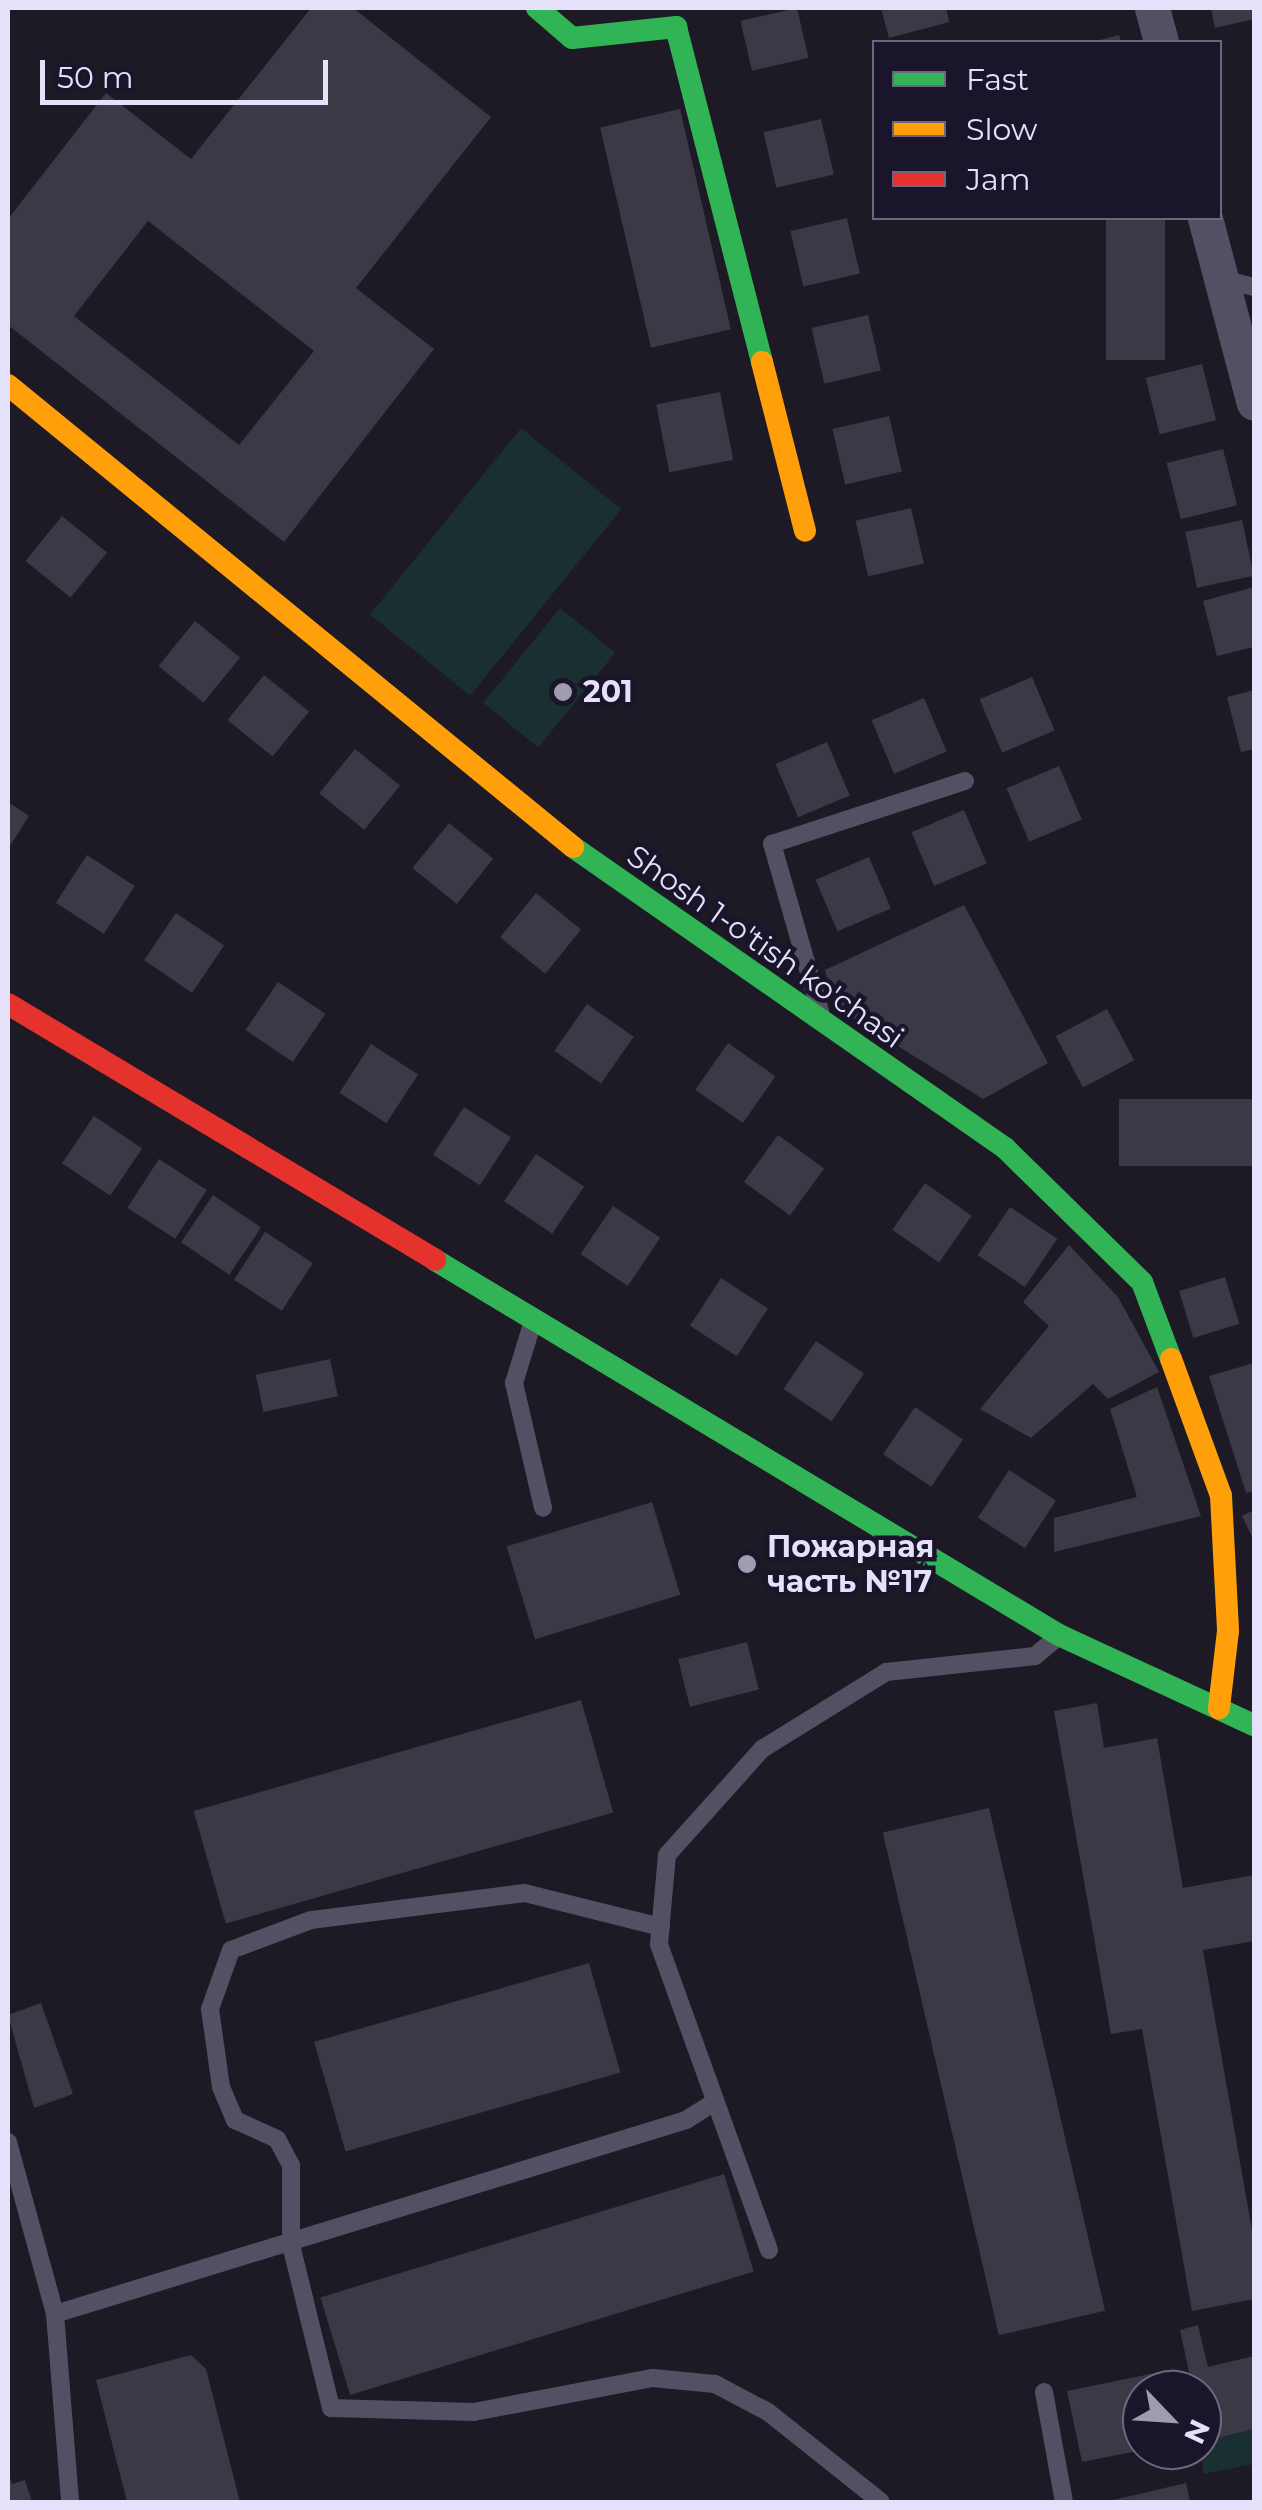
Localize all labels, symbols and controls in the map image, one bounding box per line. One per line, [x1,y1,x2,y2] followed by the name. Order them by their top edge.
[45,40,332,102] scale bar
[872,40,1222,220] legend
[57,59,134,96] text: 50 m
[966,61,1029,98] text: Fast
[966,111,1037,148] text: Slow
[966,161,1031,198] text: Jam
[583,674,633,710] place label: 201
[552,681,574,703] marker: 201
[620,838,910,1056] street label: Shosh 1-o'tish ko'chasi
[767,1529,934,1600] place label: Пожарная часть №17
[736,1553,758,1575] marker: Пожарная часть №17
[1122,2370,1222,2470] north arrow
[1177,2414,1218,2449] text: N

